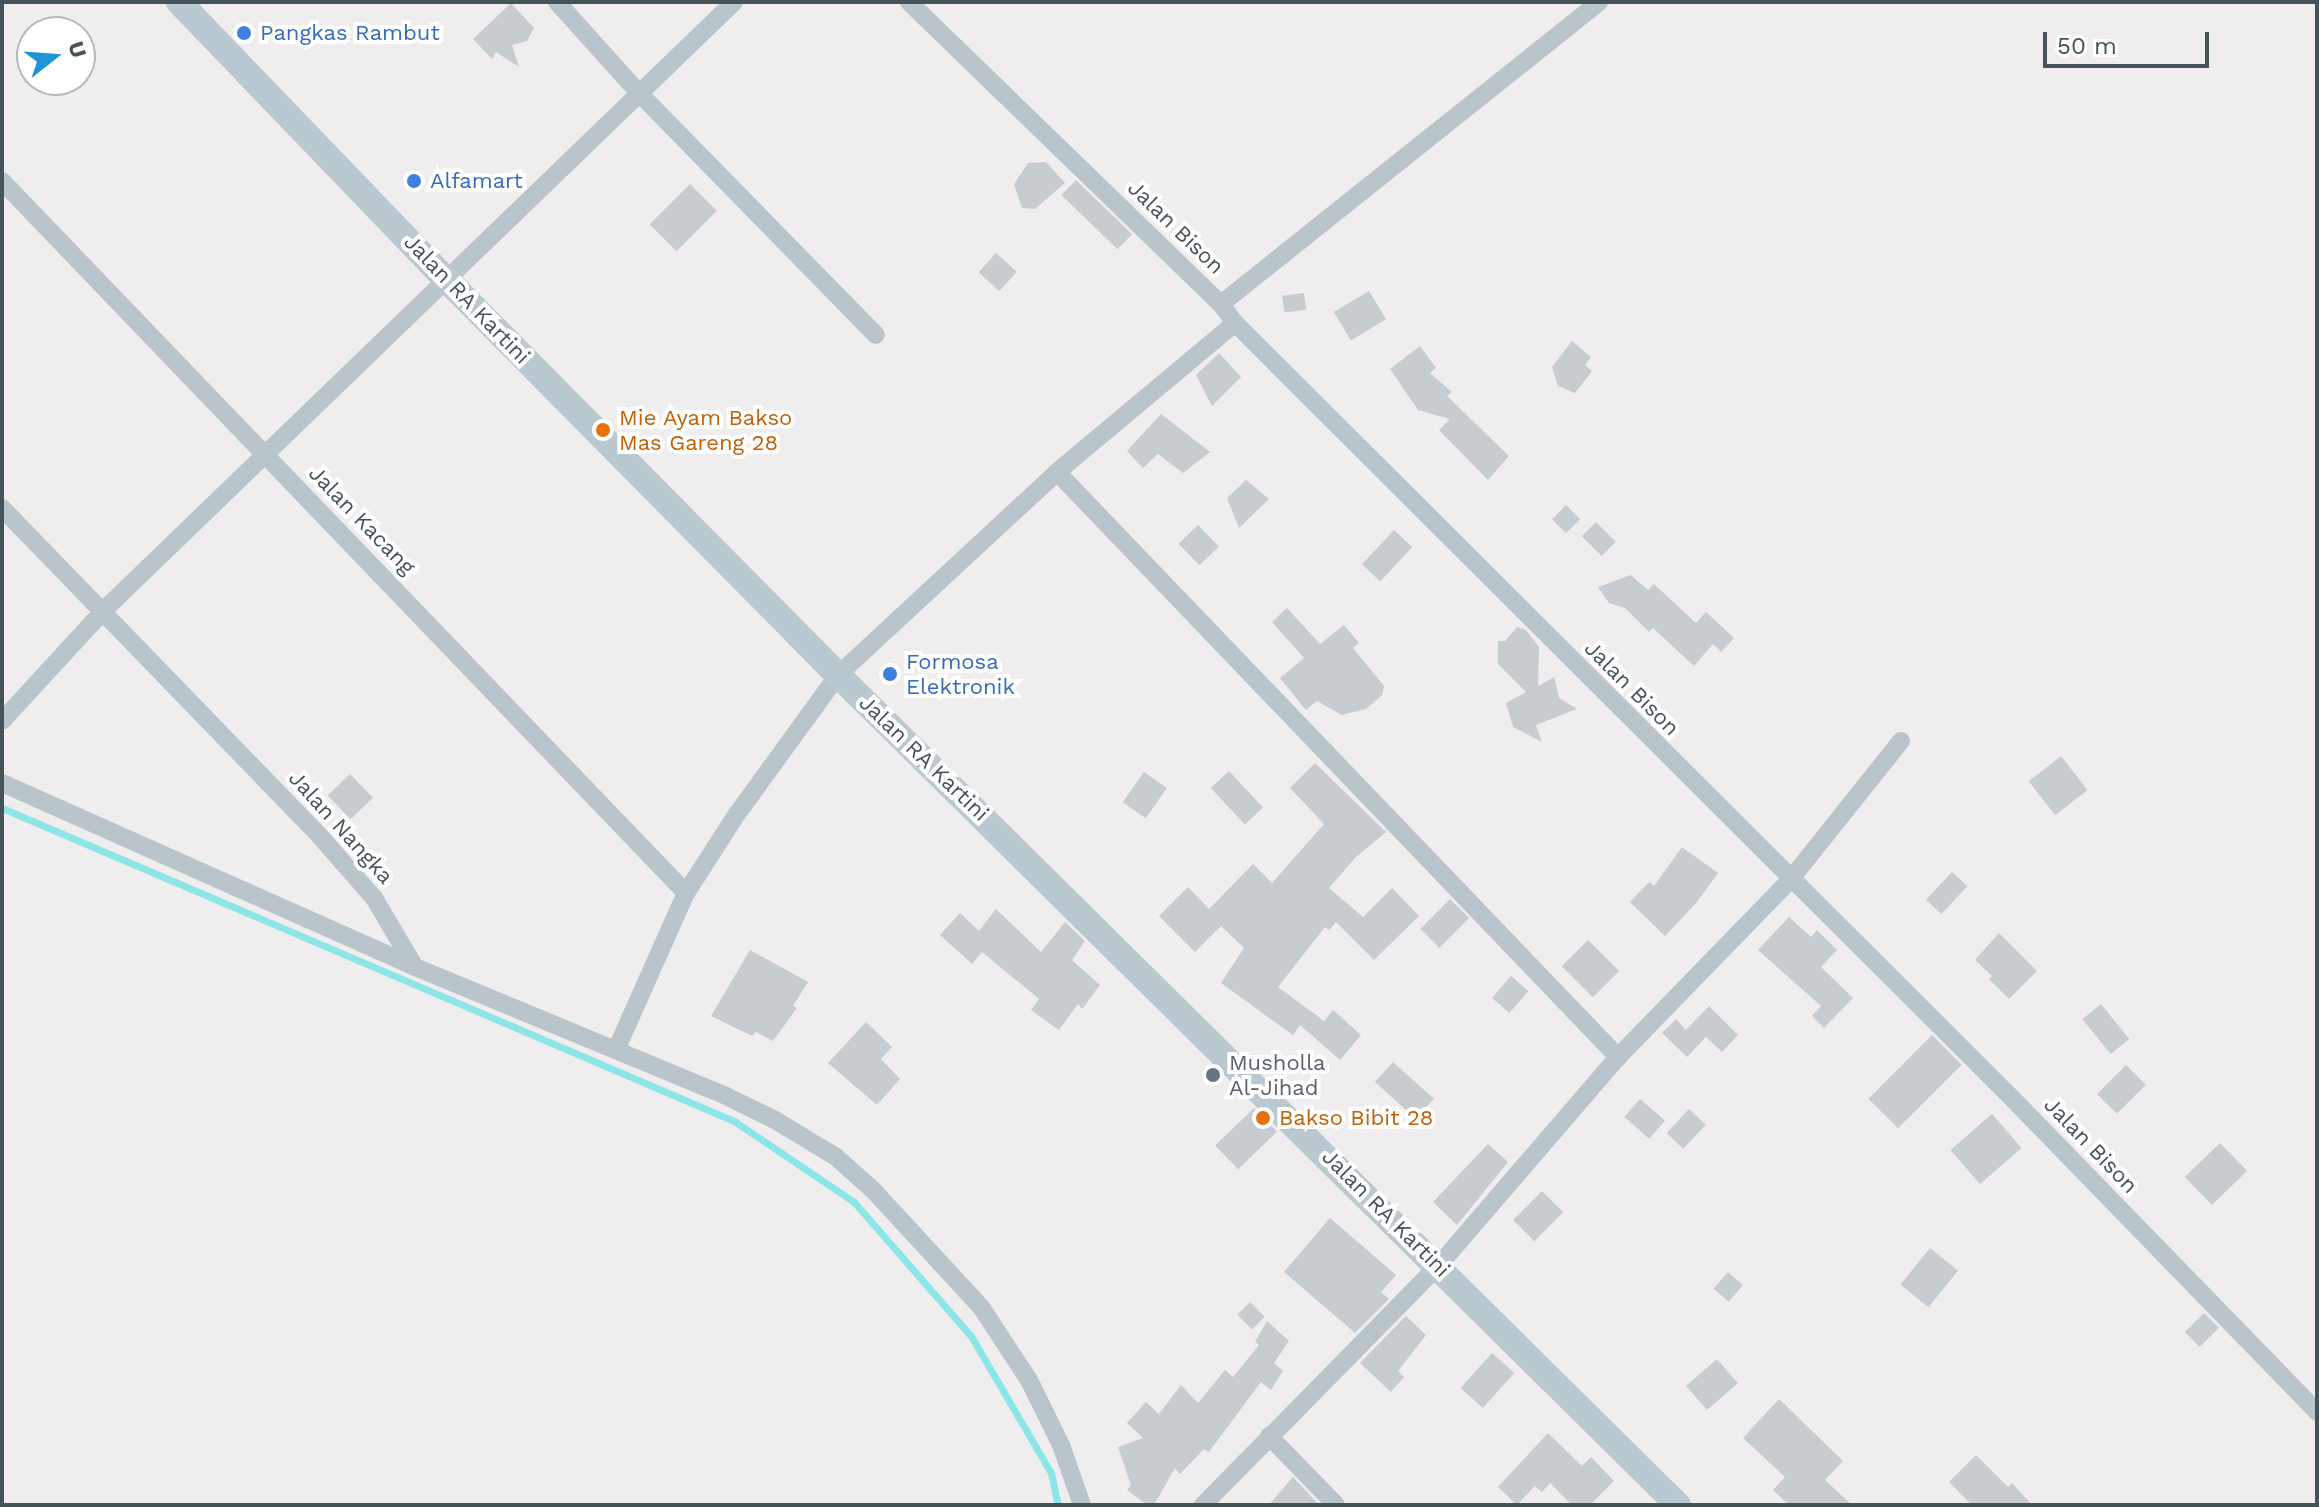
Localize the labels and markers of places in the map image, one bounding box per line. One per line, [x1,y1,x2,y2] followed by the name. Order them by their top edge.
[260,20,440,46] place label: Pangkas Rambut
[235,24,253,42] marker: Pangkas Rambut
[430,168,523,194] place label: Alfamart
[405,172,423,190] marker: Alfamart
[619,404,793,456] place label: Mie Ayam Bakso Mas Gareng 28
[594,421,612,439] marker: Mie Ayam Bakso Mas Gareng 28
[906,648,1015,700] place label: Formosa Elektronik
[881,665,899,683] marker: Formosa Elektronik
[1229,1049,1326,1100] place label: Musholla Al-Jihad
[1204,1066,1222,1084] marker: Musholla Al-Jihad
[1279,1105,1433,1131] place label: Bakso Bibit 28
[1254,1109,1272,1127] marker: Bakso Bibit 28

